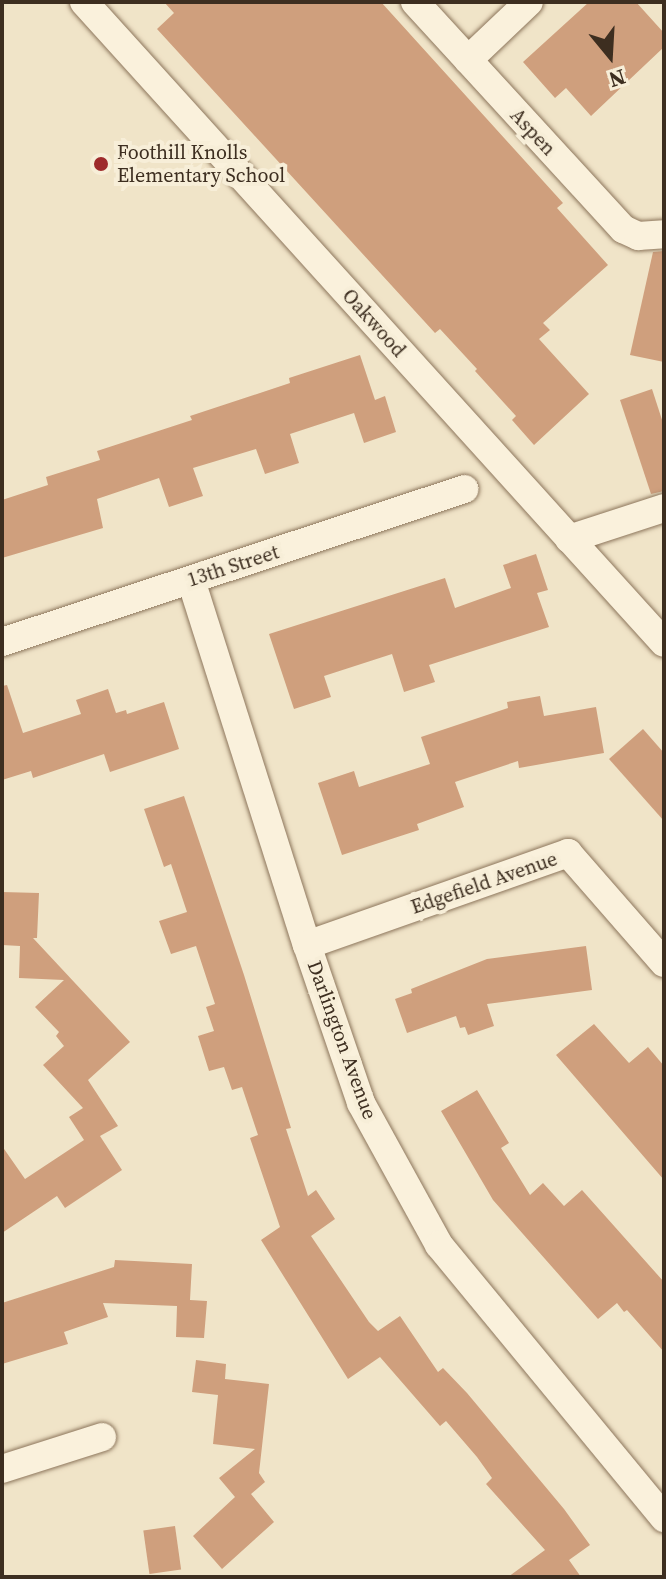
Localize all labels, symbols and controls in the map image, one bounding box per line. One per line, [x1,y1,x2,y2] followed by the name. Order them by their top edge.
[570,16,650,96] north arrow
[605,62,630,96] text: N
[505,103,561,161] street label: Aspen
[117,140,285,187] place label: Foothill Knolls Elementary School
[92,155,110,173] marker: Foothill Knolls Elementary School
[337,284,411,362] street label: Oakwood
[184,540,282,592] street label: 13th Street
[408,847,560,919] street label: Edgefield Avenue
[302,958,382,1122] street label: Darlington Avenue

